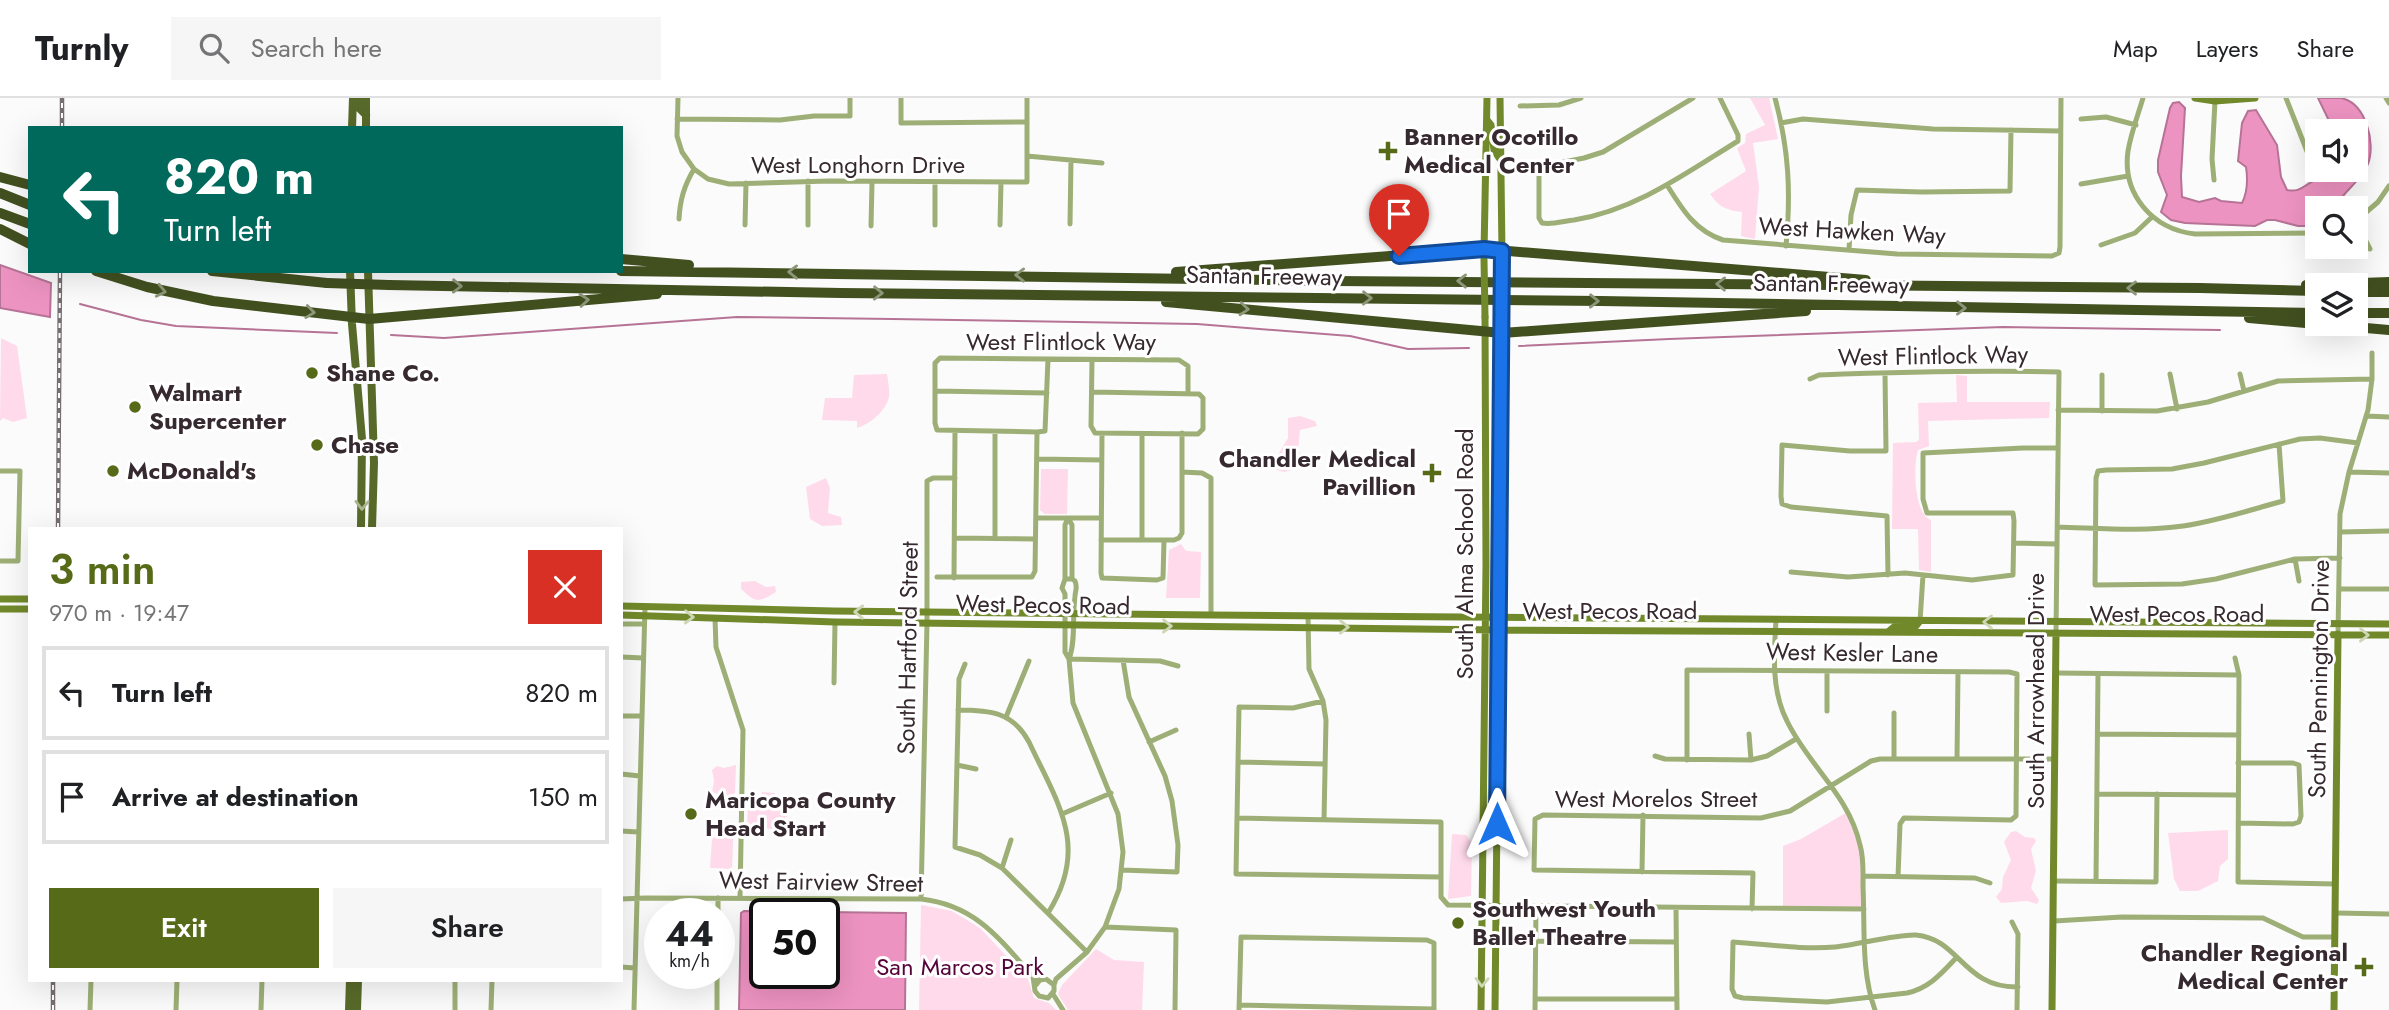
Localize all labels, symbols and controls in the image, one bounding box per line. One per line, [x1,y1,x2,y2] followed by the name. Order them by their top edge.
[171,17,661,80] search box
[35,25,129,72] text: Turnly
[195,29,233,67] icon: search
[251,29,382,67] text: Search here
[2113,31,2158,66] text: Map
[2196,31,2258,66] text: Layers
[2296,31,2354,66] text: Share
[1404,119,1578,182] place label: Banner Ocotillo Medical Center
[2305,119,2368,336] map controls
[2305,119,2368,182] button: sound
[1378,141,1398,161] marker: Banner Ocotillo Medical Center
[164,142,314,212] text: 820 m
[751,147,965,182] street label: West Longhorn Drive
[49,154,140,245] icon: left
[1369,184,1429,256] pin
[1380,195,1418,233] icon: arrive
[2305,196,2368,259] button: search
[164,207,271,253] text: Turn left
[1758,208,1947,253] street label: West Hawken Way
[1185,257,1343,294] street label: Santan Freeway
[787,265,798,280] one-way arrow
[1752,265,1910,302] street label: Santan Freeway
[1014,268,1025,283] one-way arrow
[1456,273,1467,289] one-way arrow
[2305,273,2368,336] button: layers
[1715,276,1725,292] one-way arrow
[453,278,463,294] one-way arrow
[2126,280,2137,296] one-way arrow
[155,283,167,297] one-way arrow
[873,285,884,301] one-way arrow
[1362,290,1372,306] one-way arrow
[579,293,590,308] one-way arrow
[1589,293,1600,308] one-way arrow
[1956,300,1966,316] one-way arrow
[1238,302,1249,317] one-way arrow
[304,304,316,319] one-way arrow
[966,324,1157,359] street label: West Flintlock Way
[1838,336,2029,375] street label: West Flintlock Way
[326,355,440,390] place label: Shane Co.
[304,365,320,381] marker: Shane Co.
[149,375,287,438] place label: Walmart Supercenter
[127,399,143,415] marker: Walmart Supercenter
[331,427,399,462] place label: Chase
[1447,428,1482,680] street label: South Alma School Road
[309,437,325,453] marker: Chase
[1219,441,1416,504] place label: Chandler Medical Pavillion
[127,453,256,488] place label: McDonald's
[105,463,121,479] marker: McDonald's
[1422,463,1442,483] marker: Chandler Medical Pavillion
[354,500,369,511] one-way arrow
[49,539,155,600] text: 3 min
[888,541,927,755] street label: South Hartford Street
[528,550,602,624] button: close
[2299,559,2338,799] street label: South Pennington Drive
[2018,573,2053,809] street label: South Arrowhead Drive
[955,585,1131,624] street label: West Pecos Road
[1523,593,1697,628] street label: West Pecos Road
[49,596,189,630] text: 970 m · 19:47
[2090,596,2264,631] street label: West Pecos Road
[853,604,864,619] one-way arrow
[684,610,695,625] one-way arrow
[1982,614,1992,630] one-way arrow
[1161,618,1172,633] one-way arrow
[1339,619,1349,635] one-way arrow
[2359,627,2369,643] one-way arrow
[1766,633,1938,672] street label: West Kesler Lane
[53,674,91,712] icon: left
[112,674,212,712] text: Turn left
[525,674,598,712] text: 820 m
[53,778,91,816] icon: arrive
[112,778,359,816] text: Arrive at destination
[528,778,598,816] text: 150 m
[1555,781,1757,816] street label: West Morelos Street
[705,782,896,845] place label: Maricopa County Head Start
[1460,787,1534,861] position arrow
[683,806,699,822] marker: Maricopa County Head Start
[719,862,924,901] street label: West Fairview Street
[49,888,319,968] button: Exit
[333,888,602,968] button: Share
[1472,891,1656,954] place label: Southwest Youth Ballet Theatre
[749,898,840,989] speed limit sign: 50
[665,909,714,959] text: 44
[1450,915,1466,931] marker: Southwest Youth Ballet Theatre
[2141,935,2348,998] place label: Chandler Regional Medical Center
[669,948,710,974] text: km/h
[876,949,1044,984] park label: San Marcos Park
[2354,957,2374,977] marker: Chandler Regional Medical Center
[1474,978,1490,988] one-way arrow

